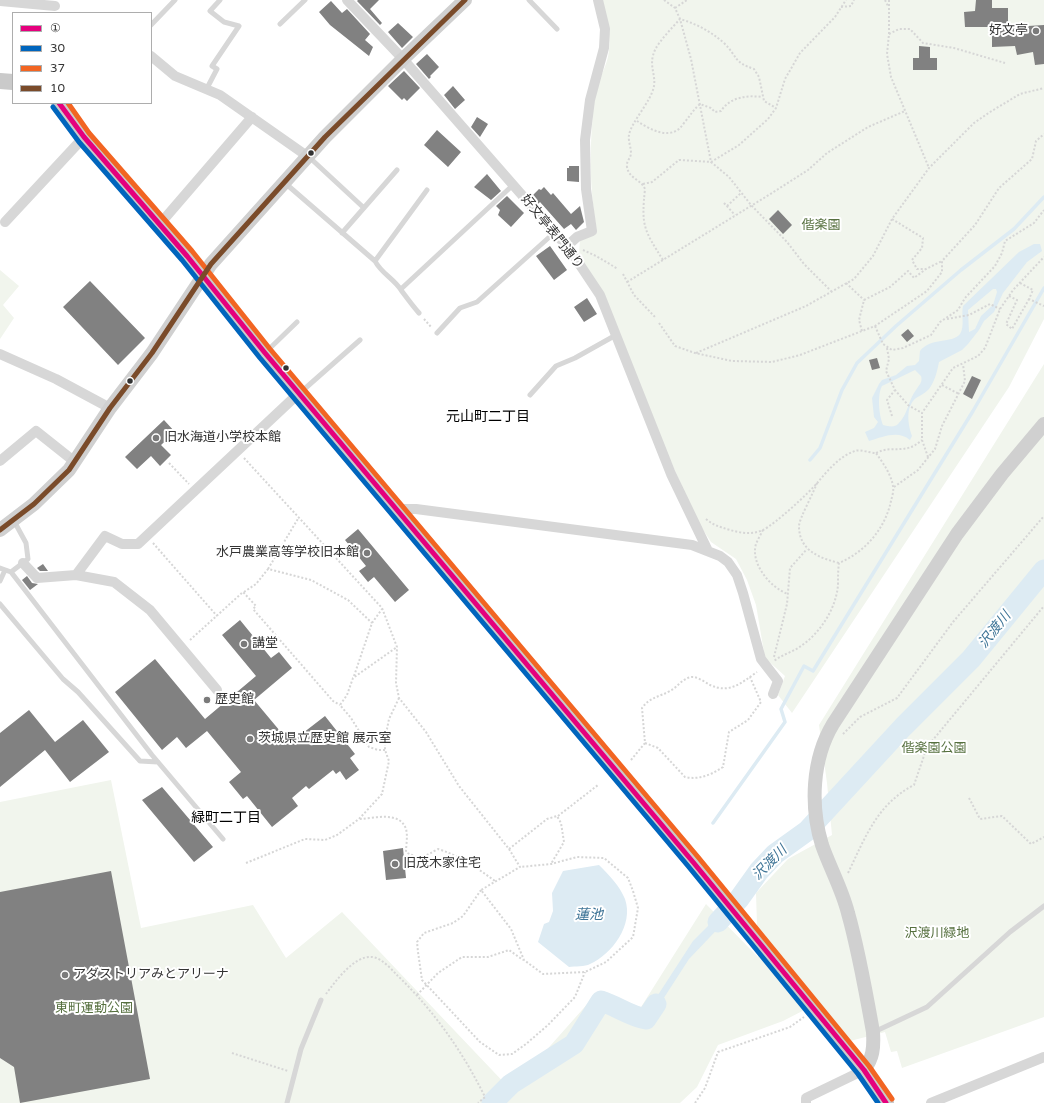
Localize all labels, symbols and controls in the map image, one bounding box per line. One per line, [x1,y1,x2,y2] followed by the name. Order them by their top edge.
[12,12,152,104] legend
[50,21,61,35] text: ①
[989,23,1028,39] place label: 好文亭
[1031,26,1041,36] marker: 好文亭
[50,41,65,55] text: 30
[50,61,65,75] text: 37
[50,81,65,95] text: 10
[306,148,316,158] unlabelled marker
[517,192,587,272] street label: 好文亭表門通り
[802,218,840,234] park label: 偕楽園
[281,363,291,373] unlabelled marker
[125,376,135,386] unlabelled marker
[446,409,530,425] district label: 元山町二丁目
[164,430,281,446] place label: 旧水海道小学校本館
[151,433,161,443] marker: 旧水海道小学校本館
[216,545,359,561] place label: 水戸農業高等学校旧本館
[362,548,372,558] marker: 水戸農業高等学校旧本館
[975,608,1015,652] water label: 沢渡川
[252,636,278,652] place label: 講堂
[239,639,249,649] marker: 講堂
[215,692,254,708] place label: 歴史館
[202,695,212,705] marker: 歴史館
[258,731,391,747] place label: 茨城県立歴史館 展示室
[245,734,255,744] marker: 茨城県立歴史館 展示室
[902,741,966,757] park label: 偕楽園公園
[191,810,261,826] district label: 緑町二丁目
[749,842,791,884] water label: 沢渡川
[403,856,481,872] place label: 旧茂木家住宅
[390,859,400,869] marker: 旧茂木家住宅
[575,907,603,923] water label: 蓮池
[905,926,969,942] park label: 沢渡川緑地
[73,967,229,983] place label: アダストリアみとアリーナ
[60,970,70,980] marker: アダストリアみとアリーナ
[55,1001,133,1017] park label: 東町運動公園

